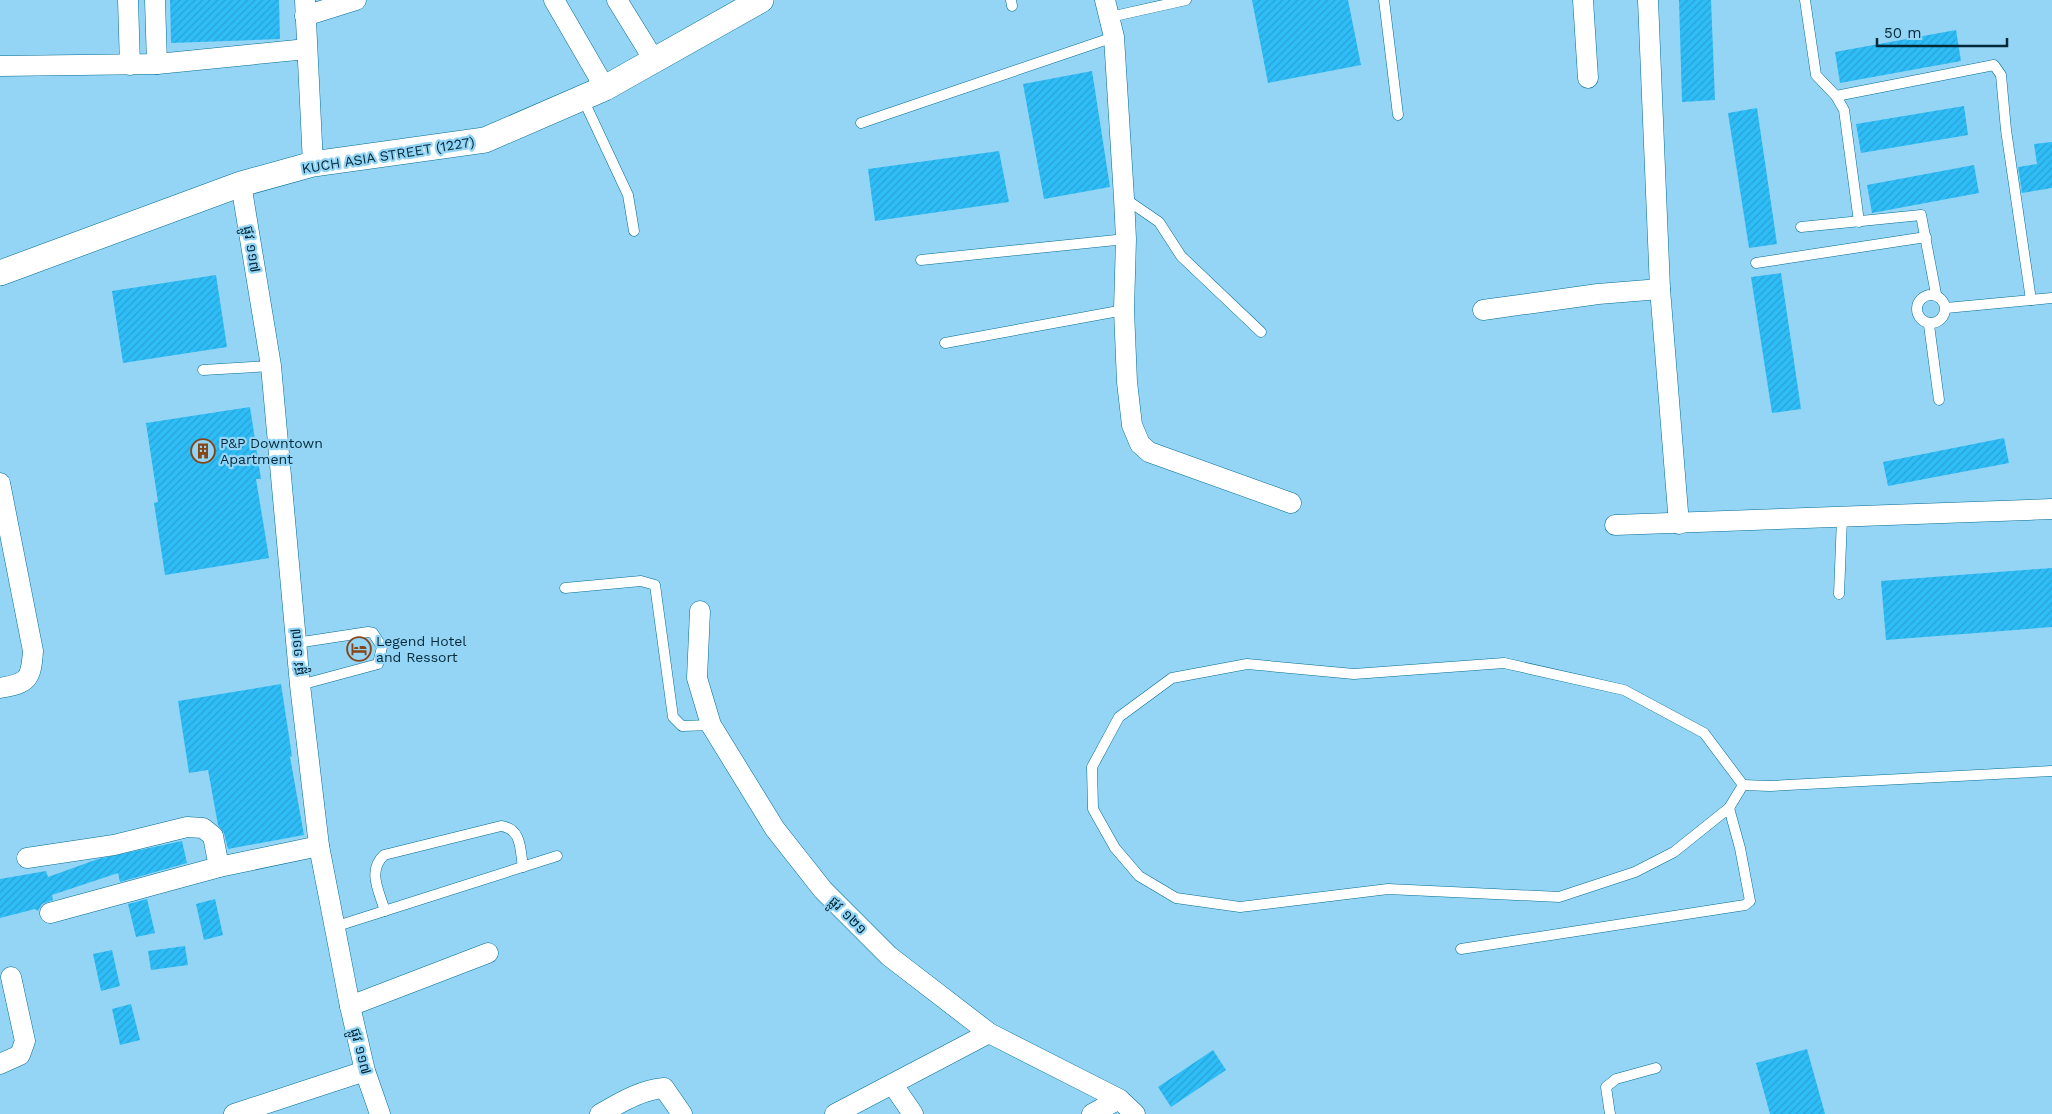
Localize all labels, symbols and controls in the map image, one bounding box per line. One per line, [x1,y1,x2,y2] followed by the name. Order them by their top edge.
[1877,15,2007,47] scale bar
[1884,24,1921,42] text: 50 m
[300,133,476,177] street label: KUCH ASIA STREET (1227)
[236,225,264,274] street label: ផ្លូវ ១១៧
[220,435,323,467] place label: P&P Downtown Apartment
[190,438,216,464] building icon: P&P Downtown Apartment
[287,628,311,676] street label: ផ្លូវ ១១៧
[376,633,467,665] place label: Legend Hotel and Ressort
[346,636,372,662] hotel icon: Legend Hotel and Ressort
[823,893,870,940] street label: ផ្លូវ ១២១
[344,1026,374,1077] street label: ផ្លូវ ១១៧

